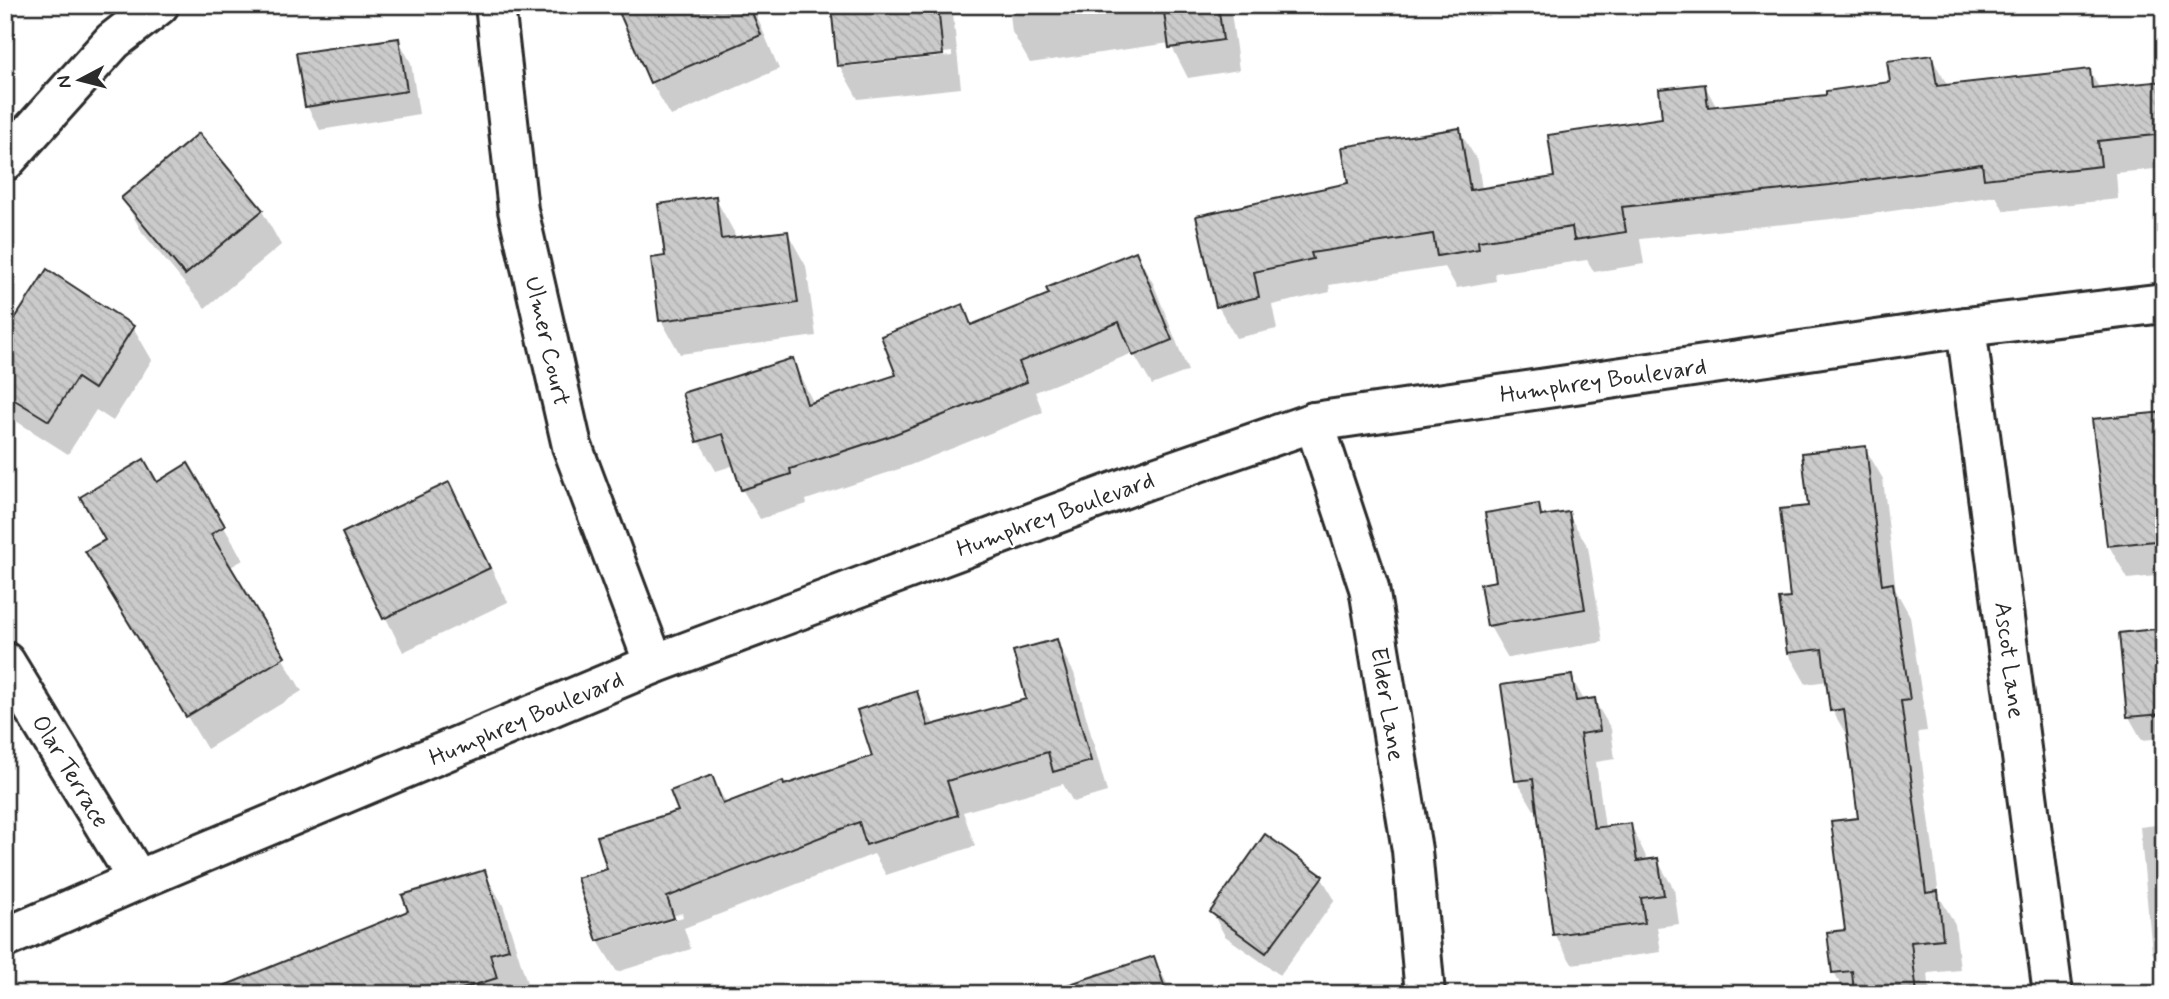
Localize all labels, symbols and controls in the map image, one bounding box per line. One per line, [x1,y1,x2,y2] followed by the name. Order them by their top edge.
[46,46,116,116] north arrow
[51,74,78,90] text: N
[517,273,577,409] street label: Ulmer Court
[1498,352,1708,411] street label: Humphrey Boulevard
[952,465,1159,566] street label: Humphrey Boulevard
[1986,600,2031,721] street label: Ascot Lane
[1362,645,1411,764] street label: Elder Lane
[425,664,628,774] street label: Humphrey Boulevard
[24,710,116,834] street label: Olar Terrace

